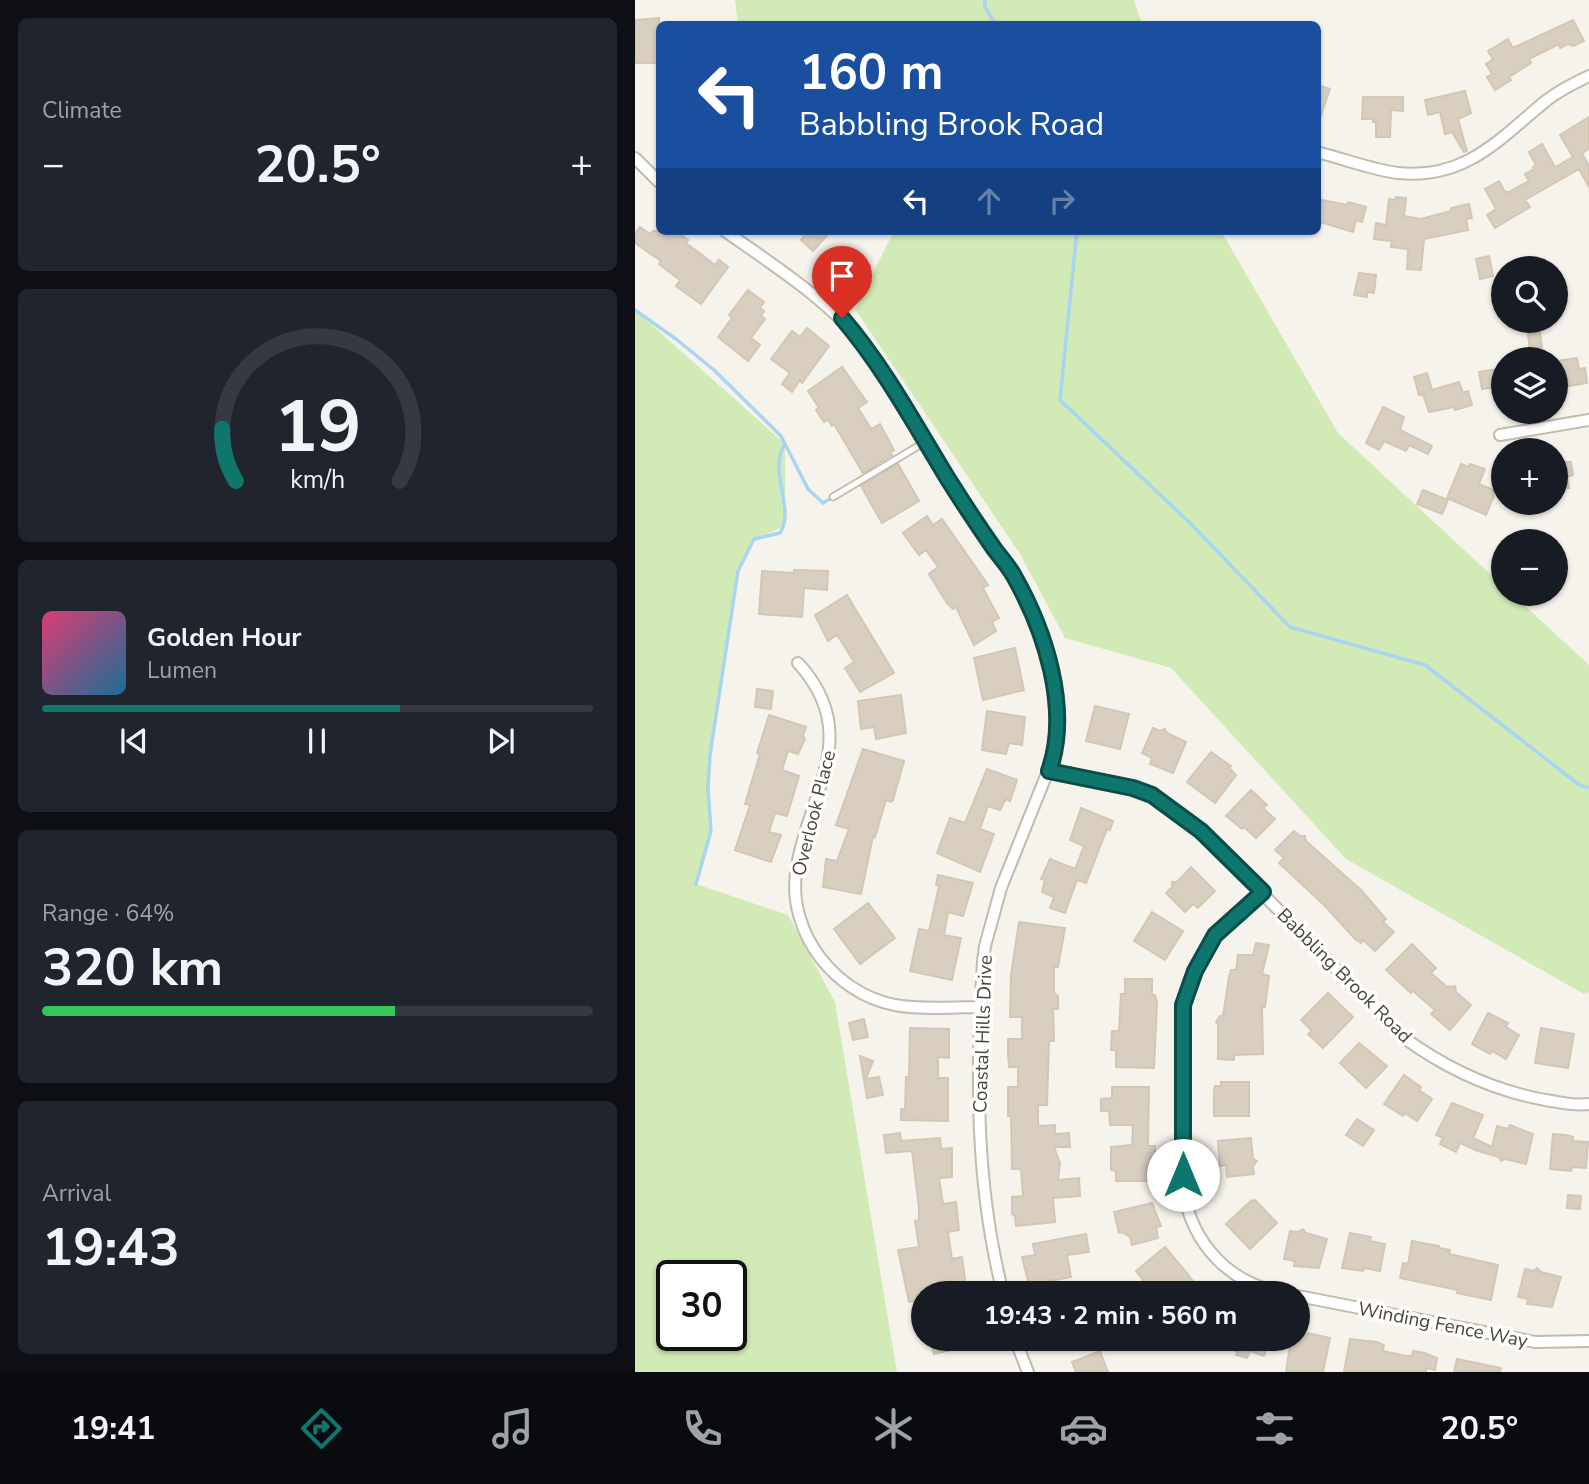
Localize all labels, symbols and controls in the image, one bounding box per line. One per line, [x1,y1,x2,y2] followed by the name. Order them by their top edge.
[799,39,943,106] text: 160 m
[684,49,775,140] icon: left
[42,95,122,126] text: Climate
[799,103,1104,146] text: Babbling Brook Road
[254,129,381,200] text: 20.5°
[42,139,65,190] text: −
[570,139,593,190] text: +
[897,182,935,220] icon: left
[970,182,1008,220] icon: ahead
[1043,182,1081,220] icon: right
[812,246,872,318] pin
[1491,256,1568,606] map controls
[1491,256,1568,333] button: search
[823,257,861,295] icon: arrive
[1491,347,1568,424] button: layers
[274,378,361,478] text: 19
[1491,438,1568,515] button: +
[290,463,345,497] text: km/h
[1491,529,1568,606] button: −
[147,620,302,655] text: Golden Hour
[147,655,217,686] text: Lumen
[115,722,153,760] icon: previous
[298,722,336,760] icon: pause
[482,722,520,760] icon: next
[786,748,842,879] street label: Overlook Place
[42,898,174,929] text: Range · 64%
[1271,902,1418,1049] street label: Babbling Brook Road
[42,932,223,1003] text: 320 km
[967,955,999,1114] street label: Coastal Hills Drive
[1146,1138,1220,1212] position arrow
[42,1178,111,1209] text: Arrival
[42,1212,180,1283] text: 19:43
[656,1260,747,1351] speed limit sign: 30
[1356,1296,1530,1354] street label: Winding Fence Way
[984,1298,1237,1333] text: 19:43 · 2 min · 560 m
[297,1404,346,1453] icon: directions
[488,1404,537,1453] icon: music
[678,1404,727,1453] icon: phone
[869,1404,918,1453] icon: climate
[1059,1404,1108,1453] icon: car
[1250,1404,1299,1453] icon: filters
[71,1407,156,1450] text: 19:41
[1440,1407,1518,1450] text: 20.5°

